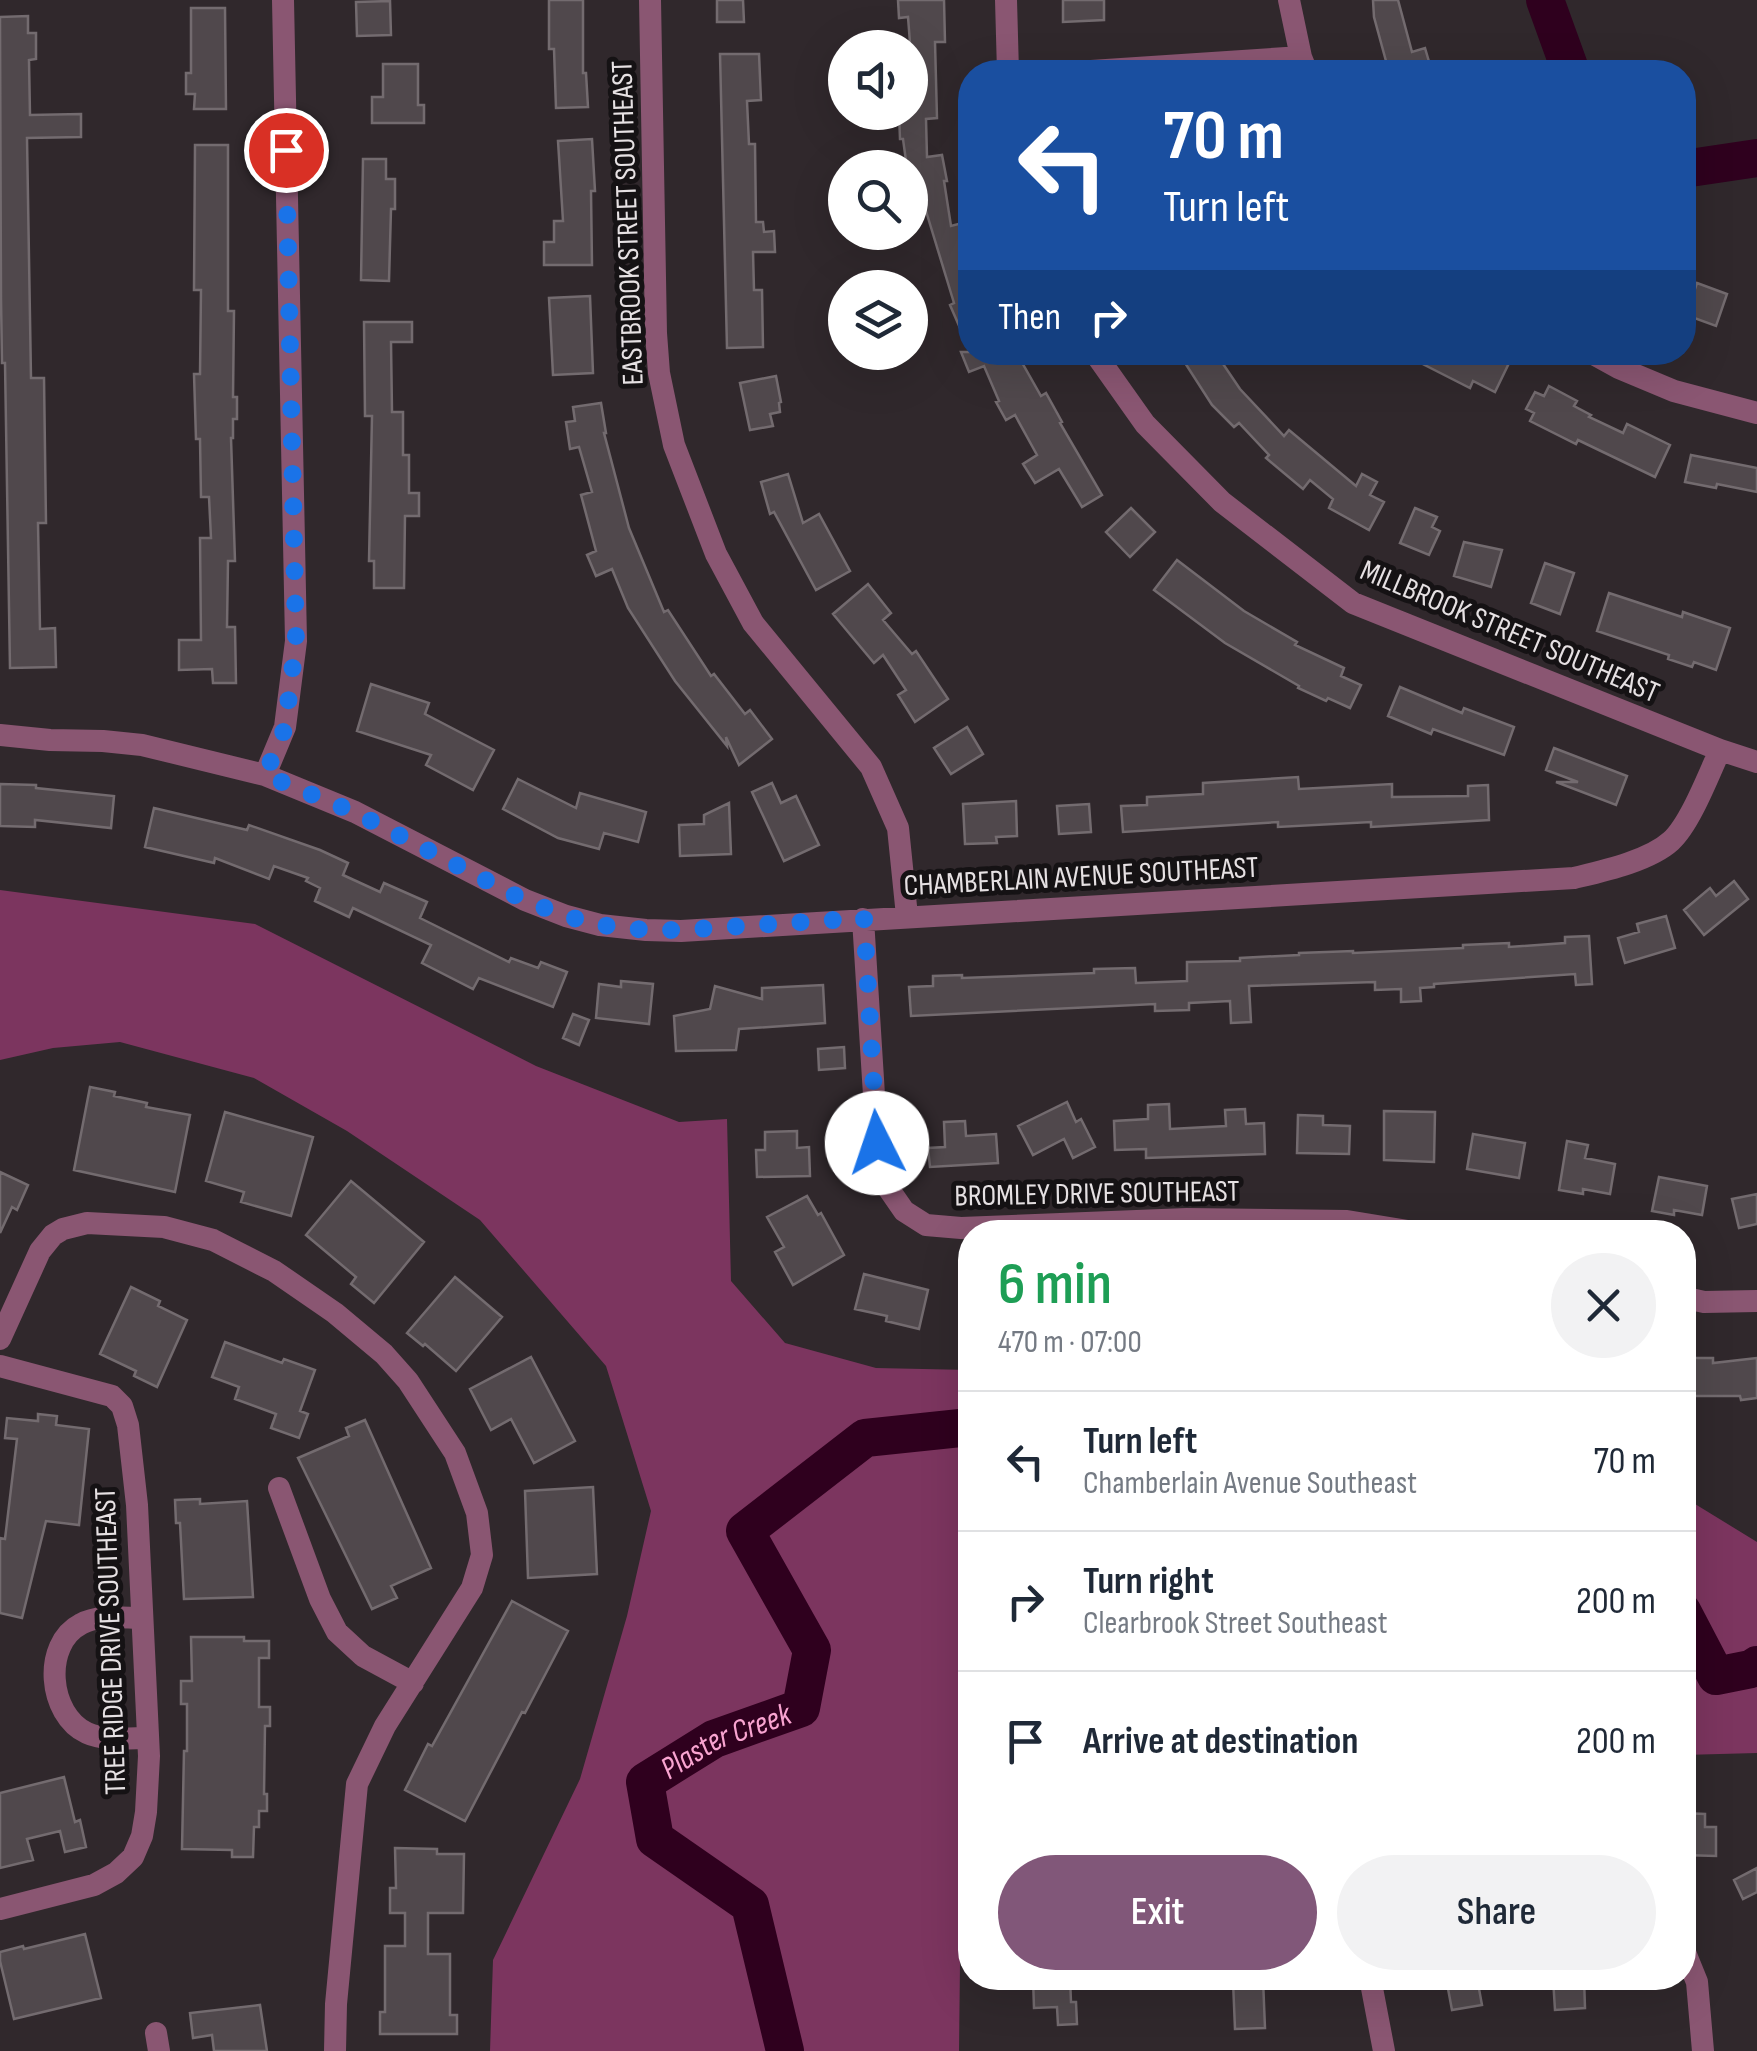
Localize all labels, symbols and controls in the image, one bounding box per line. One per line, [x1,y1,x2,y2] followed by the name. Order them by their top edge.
[828,30,928,370] map controls
[828,30,928,130] button: sound
[604,60,652,386] street label: EASTBROOK STREET SOUTHEAST
[1163,95,1284,179] text: 70 m
[998,100,1128,230] icon: left
[244,108,329,193] pin
[259,123,314,178] icon: arrive
[828,150,928,250] button: search
[1163,180,1289,235] text: Turn left
[828,270,928,370] button: layers
[1081,290,1136,345] icon: right
[998,295,1061,340] text: Then
[1355,553,1664,711] street label: MILLBROOK STREET SOUTHEAST
[903,850,1259,904] street label: CHAMBERLAIN AVENUE SOUTHEAST
[825,1091,929,1195] position arrow
[954,1174,1240,1214] street label: BROMLEY DRIVE SOUTHEAST
[998,1249,1112,1321] text: 6 min
[1551,1253,1656,1358] button: close
[998,1323,1142,1362] text: 470 m · 07:00
[1083,1419,1197,1464] text: Turn left
[998,1434,1053,1489] icon: left
[1594,1439,1656,1484] text: 70 m
[1083,1464,1417,1503] text: Chamberlain Avenue Southeast
[88,1487,134,1795] street label: TREE RIDGE DRIVE SOUTHEAST
[1083,1559,1214,1604] text: Turn right
[998,1574,1053,1629] icon: right
[1576,1579,1656,1624] text: 200 m
[1083,1604,1388,1643] text: Clearbrook Street Southeast
[654,1695,797,1788] water label: Plaster Creek
[998,1714,1053,1769] icon: arrive
[1083,1719,1358,1764] text: Arrive at destination
[1576,1719,1656,1764] text: 200 m
[998,1855,1317,1970] button: Exit
[1337,1855,1656,1970] button: Share

